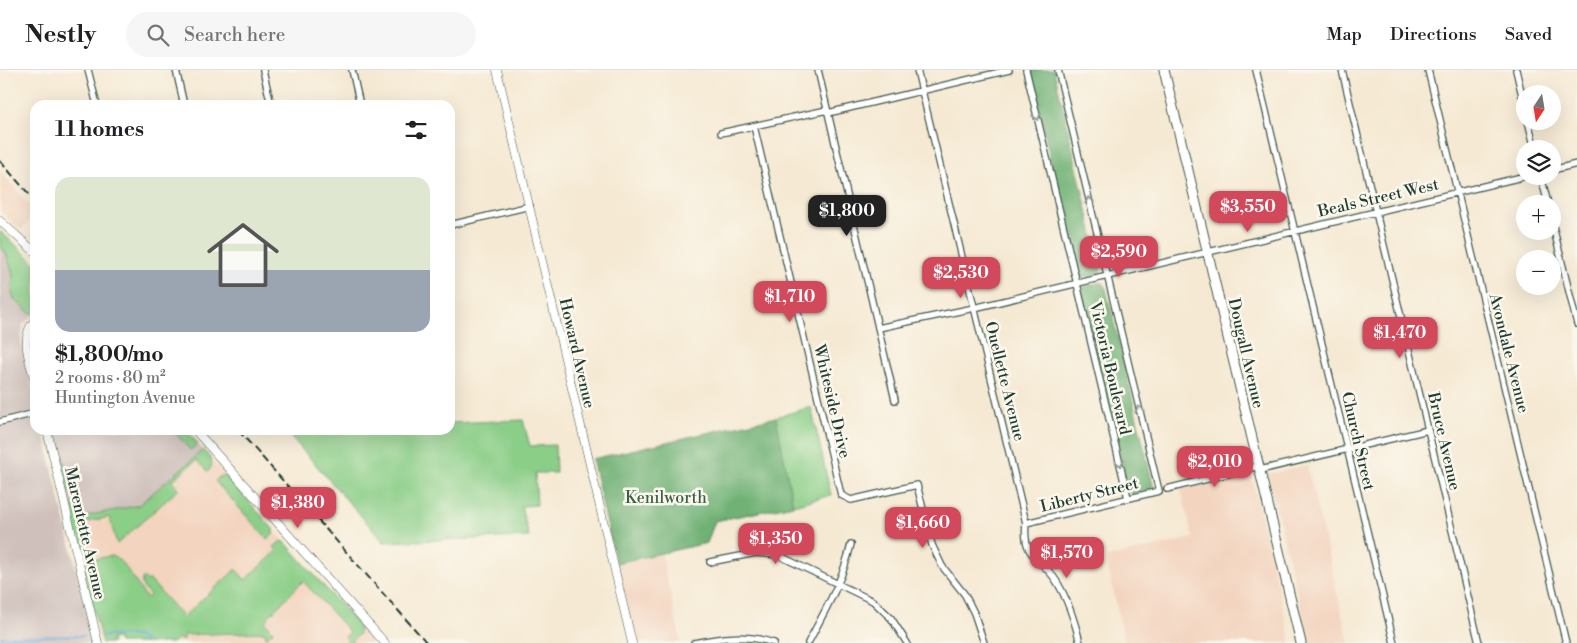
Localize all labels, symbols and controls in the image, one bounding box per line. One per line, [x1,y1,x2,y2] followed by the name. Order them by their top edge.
[126,12,476,57] search box
[25,20,96,50] text: Nestly
[144,21,172,49] icon: search
[184,23,285,47] text: Search here
[1326,23,1362,46] text: Map
[1390,23,1477,46] text: Directions
[1505,23,1552,46] text: Saved
[1516,85,1561,130] north arrow
[1516,85,1561,295] map controls
[1031,113,1042,122] one-way arrow
[402,116,430,144] icon: filters
[55,117,144,143] text: 11 homes
[1516,140,1561,185] button: layers
[1315,174,1441,222] street label: Beals Street West
[1207,190,1289,233] pin: $3,550
[806,194,888,237] pin: $1,800
[1516,195,1561,240] button: +
[1084,196,1095,205] one-way arrow
[1220,197,1276,217] text: $3,550
[819,201,875,221] text: $1,800
[198,210,288,300] icon: home
[1078,236,1160,278] pin: $2,590
[1091,242,1147,262] text: $2,590
[1516,250,1561,295] button: −
[920,256,1002,299] pin: $2,530
[933,263,989,283] text: $2,530
[749,280,831,323] pin: $1,710
[765,287,816,307] text: $1,710
[1484,290,1534,415] street label: Avondale Avenue
[555,296,599,410] street label: Howard Avenue
[1224,296,1268,410] street label: Dougall Avenue
[1085,299,1135,437] street label: Victoria Boulevard
[1359,316,1441,359] pin: $1,470
[980,319,1030,443] street label: Ouellette Avenue
[1374,323,1426,343] text: $1,470
[809,341,855,460] street label: Whiteside Drive
[55,342,164,368] text: $1,800/mo
[55,368,166,388] text: 2 rooms · 80 m²
[55,388,195,408] text: Huntington Avenue
[1423,389,1465,492] street label: Bruce Avenue
[1337,390,1379,493] street label: Church Street
[1134,405,1145,414] one-way arrow
[1174,446,1256,488] pin: $2,010
[1188,452,1242,472] text: $2,010
[1114,458,1125,467] one-way arrow
[60,465,110,602] street label: Marentette Avenue
[1038,473,1141,517] street label: Liberty Street
[257,486,339,529] pin: $1,380
[625,488,707,508] park label: Kenilworth
[271,493,325,513] text: $1,380
[882,506,964,549] pin: $1,660
[896,513,950,533] text: $1,660
[735,522,817,565] pin: $1,350
[749,529,803,549] text: $1,350
[1026,536,1108,579] pin: $1,570
[1041,543,1093,563] text: $1,570

